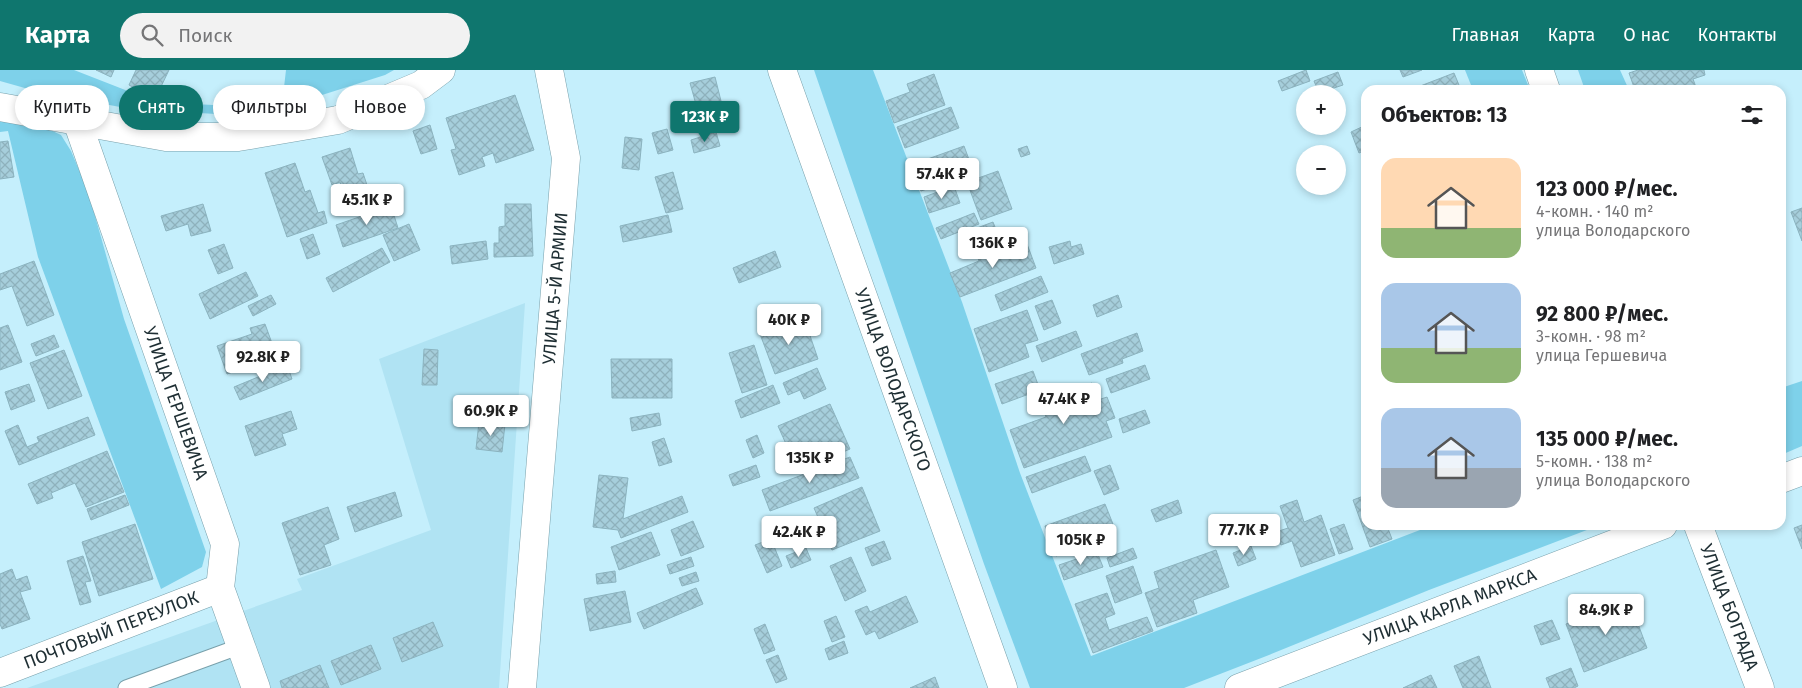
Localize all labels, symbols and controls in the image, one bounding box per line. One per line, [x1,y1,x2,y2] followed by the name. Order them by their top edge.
[120,13,470,58] search box
[25,21,90,49] text: Карта
[138,21,166,49] icon: search
[178,24,232,47] text: Поиск
[1452,24,1520,46] text: Главная
[1548,24,1595,46] text: Карта
[1623,24,1670,46] text: О нас
[1698,24,1777,46] text: Контакты
[15,85,109,130] chip: Купить
[119,85,203,130] chip: Снять
[213,85,326,130] chip: Фильтры
[336,85,425,130] chip: Новое
[1296,85,1346,195] map controls
[1296,85,1346,135] button: +
[664,100,746,143] pin: 123K ₽
[1738,101,1766,129] icon: filters
[1381,102,1507,128] text: Объектов: 13
[681,107,729,126] text: 123K ₽
[1296,145,1346,195] button: −
[896,158,988,200] pin: 57.4K ₽
[916,164,968,183] text: 57.4K ₽
[1536,176,1678,202] text: 123 000 ₽/мес.
[1421,178,1481,238] icon: home
[321,184,413,226] pin: 45.1K ₽
[342,190,392,209] text: 45.1K ₽
[1536,202,1654,221] text: 4-комн. · 140 m²
[538,211,572,365] street label: УЛИЦА 5-Й АРМИИ
[1536,221,1690,240] text: улица Володарского
[952,226,1034,269] pin: 136K ₽
[969,233,1017,252] text: 136K ₽
[850,285,936,474] street label: УЛИЦА ВОЛОДАРСКОГО
[1536,301,1668,327] text: 92 800 ₽/мес.
[1421,303,1481,363] icon: home
[754,304,824,346] pin: 40K ₽
[768,310,810,329] text: 40K ₽
[139,324,213,483] street label: УЛИЦА ГЕРШЕВИЧА
[1536,327,1646,346] text: 3-комн. · 98 m²
[217,340,309,383] pin: 92.8K ₽
[1536,346,1667,365] text: улица Гершевича
[236,347,290,366] text: 92.8K ₽
[1018,382,1110,425] pin: 47.4K ₽
[1038,389,1090,408] text: 47.4K ₽
[445,394,537,437] pin: 60.9K ₽
[464,401,518,420] text: 60.9K ₽
[1536,426,1678,452] text: 135 000 ₽/мес.
[1421,428,1481,488] icon: home
[769,442,851,484] pin: 135K ₽
[786,448,834,467] text: 135K ₽
[1536,452,1652,471] text: 5-комн. · 138 m²
[1536,471,1690,490] text: улица Володарского
[1198,514,1290,556] pin: 77.7K ₽
[753,516,845,558] pin: 42.4K ₽
[1219,520,1269,539] text: 77.7K ₽
[773,522,825,541] text: 42.4K ₽
[1040,524,1122,566] pin: 105K ₽
[1057,530,1105,549] text: 105K ₽
[1695,541,1764,674] street label: УЛИЦА БОГРАДА
[1360,563,1540,650] street label: УЛИЦА КАРЛА МАРКСА
[20,586,202,674] street label: ПОЧТОВЫЙ ПЕРЕУЛОК
[1560,594,1652,636] pin: 84.9K ₽
[1579,600,1633,619] text: 84.9K ₽

